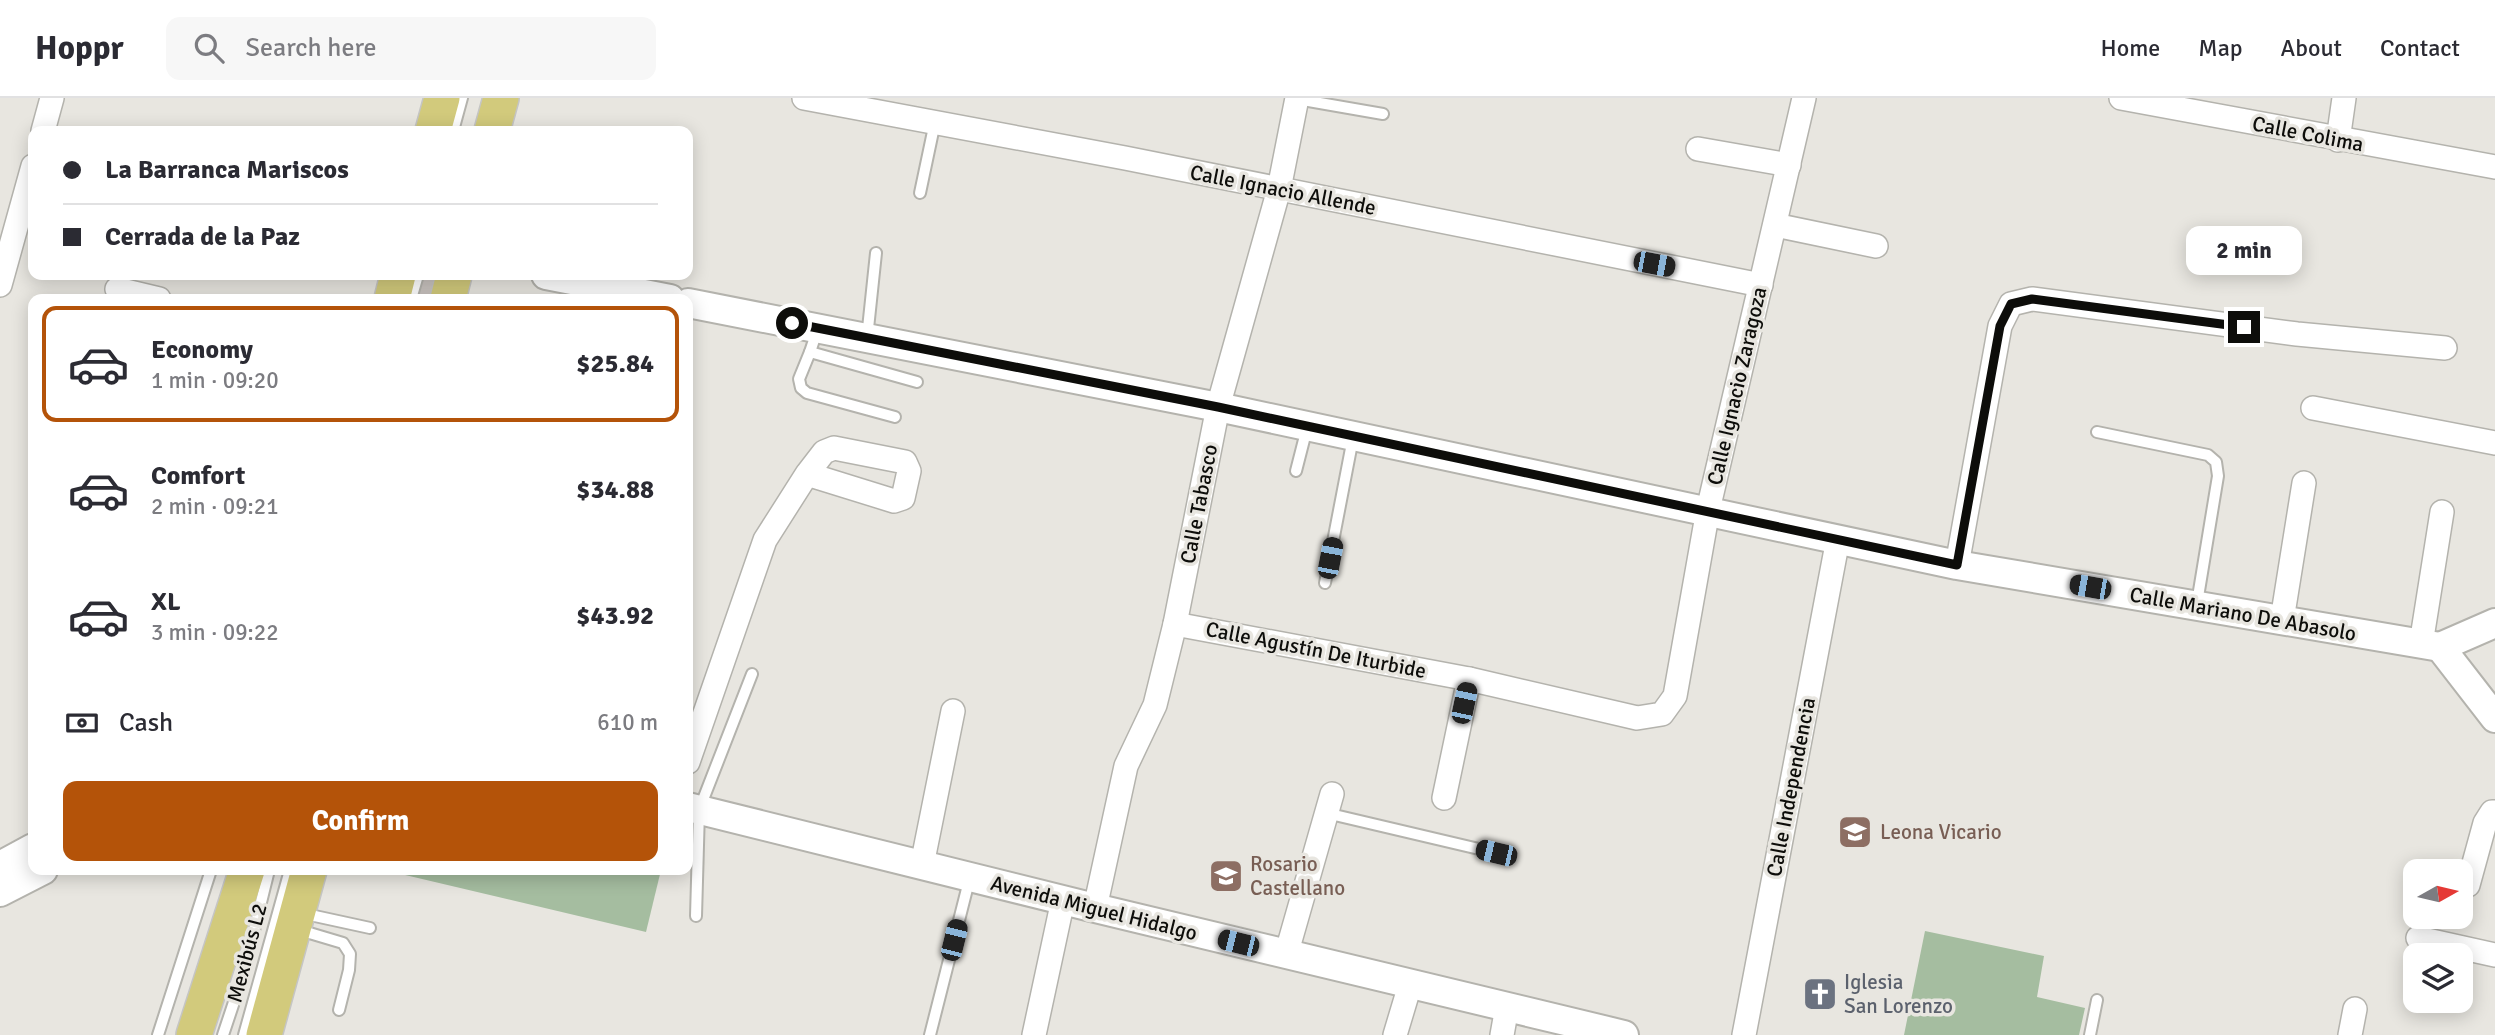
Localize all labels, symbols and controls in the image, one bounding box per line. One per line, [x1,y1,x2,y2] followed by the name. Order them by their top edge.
[166,17,656,80] search box
[35,28,124,69] text: Hoppr
[190,29,228,67] icon: search
[246,32,377,64] text: Search here
[2100,33,2160,63] text: Home
[2198,33,2243,63] text: Map
[2281,33,2342,63] text: About
[2380,33,2460,63] text: Contact
[2250,110,2366,158] street label: Calle Colima
[105,154,349,186] text: La Barranca Mariscos
[1188,159,1378,221] street label: Calle Ignacio Allende
[105,221,300,253] text: Cerrada de la Paz
[2186,226,2302,274] callout: 2 min
[2216,236,2272,265] text: 2 min
[1632,250,1677,278] car
[1702,284,1772,488] street label: Calle Ignacio Zaragoza
[776,307,808,339] route start
[2228,311,2260,343] route end
[67,333,130,396] icon: car
[151,334,253,366] text: Economy
[576,348,654,380] text: $25.84
[151,366,279,395] text: 1 min · 09:20
[1175,442,1223,566] street label: Calle Tabasco
[67,459,130,522] icon: car
[151,460,245,492] text: Comfort
[576,474,654,506] text: $34.88
[151,492,279,521] text: 2 min · 09:21
[1316,535,1345,581] car
[2068,573,2113,601] car
[2128,581,2358,647] street label: Calle Mariano De Abasolo
[67,585,130,648] icon: car
[151,586,181,618] text: XL
[576,600,654,632] text: $43.92
[1204,616,1428,684] street label: Calle Agustín De Iturbide
[151,618,279,647] text: 3 min · 09:22
[1450,680,1479,726] car
[1761,695,1821,879] street label: Calle Independencia
[63,704,101,742] icon: cash
[119,707,173,739] text: Cash
[597,708,658,737] text: 610 m
[63,781,658,861] button: Confirm
[1836,813,1874,851] school or university icon: Leona Vicario
[1880,819,2002,845] place label: Leona Vicario
[1474,838,1519,868] car
[1250,851,1345,901] place label: Rosario Castellano
[1207,857,1245,895] school or university icon: Rosario Castellano
[2403,859,2473,929] north arrow
[2403,859,2473,1013] map controls
[988,870,1200,946] street label: Avenida Miguel Hidalgo
[221,901,273,1005] street label: Mexibús L2
[939,917,970,963] car
[1216,928,1261,958] car
[2403,943,2473,1013] button: layers
[1844,969,1953,1019] place label: Iglesia San Lorenzo
[1801,975,1839,1013] church icon: Iglesia San Lorenzo

